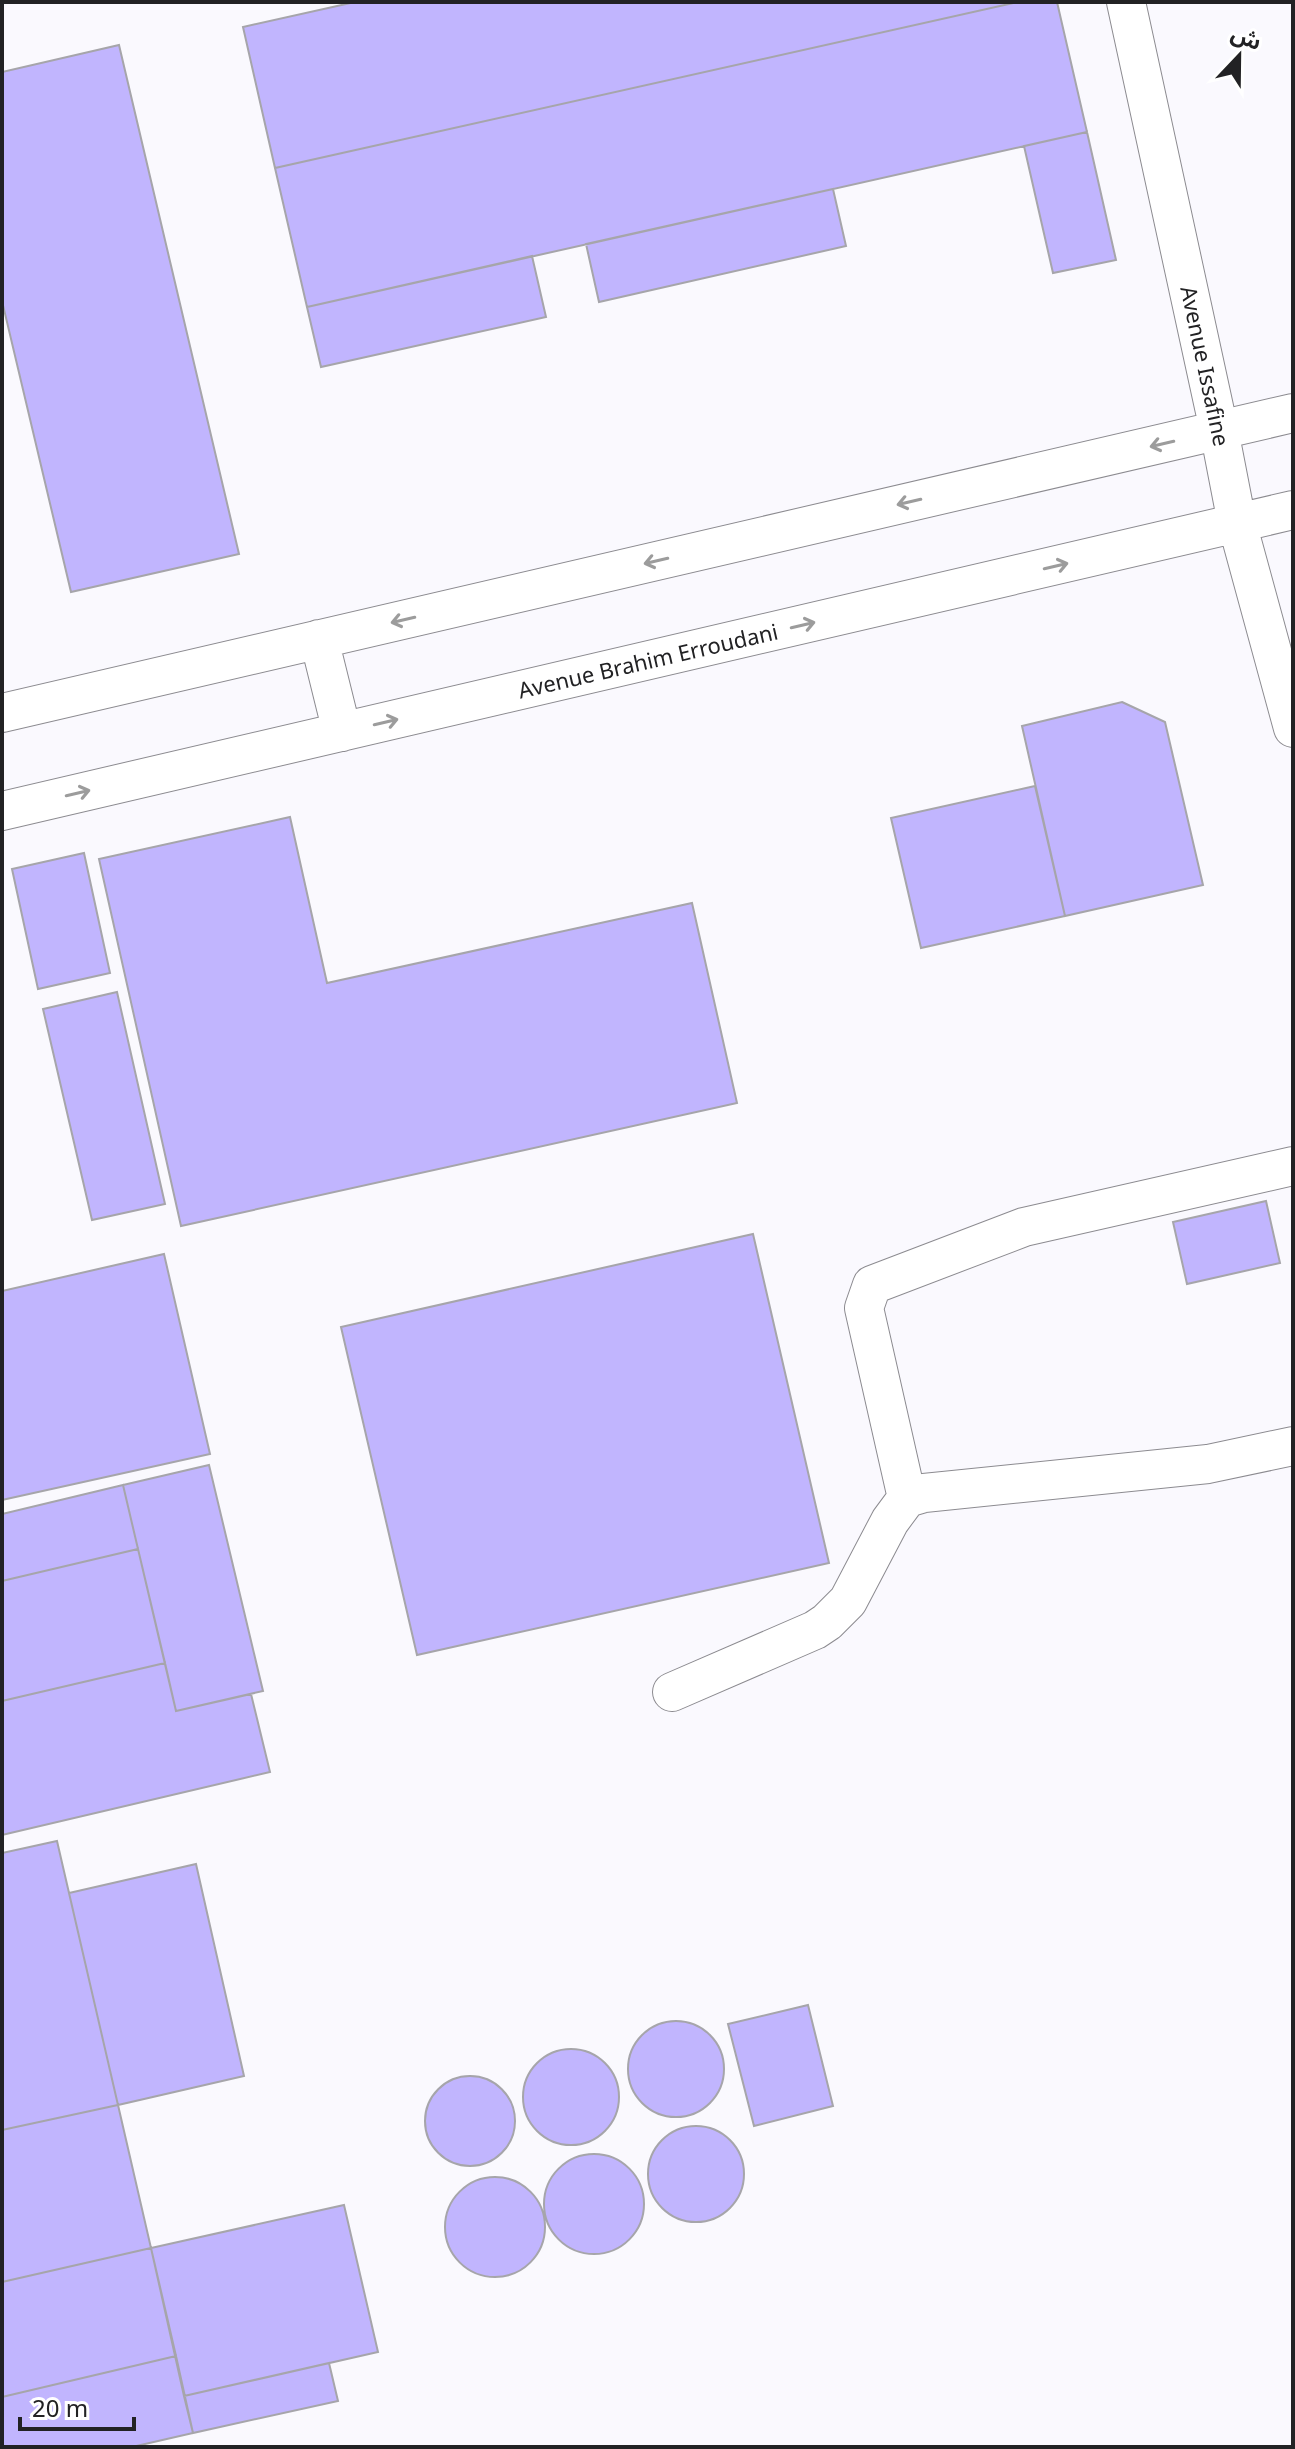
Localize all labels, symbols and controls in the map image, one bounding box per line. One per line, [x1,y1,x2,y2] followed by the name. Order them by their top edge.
[1199,16,1279,96] north arrow
[1227,17,1266,56] text: ش
[1174,283,1238,449] street label: Avenue Issafine
[1150,437,1176,452] one-way arrow
[897,496,923,511] one-way arrow
[644,554,669,569] one-way arrow
[1042,558,1068,573] one-way arrow
[390,613,416,628] one-way arrow
[515,616,781,705] street label: Avenue Brahim Erroudani
[789,617,815,632] one-way arrow
[372,714,398,729] one-way arrow
[65,785,90,800] one-way arrow
[20,2381,134,2431] scale bar
[32,2391,88,2424] text: 20 m

